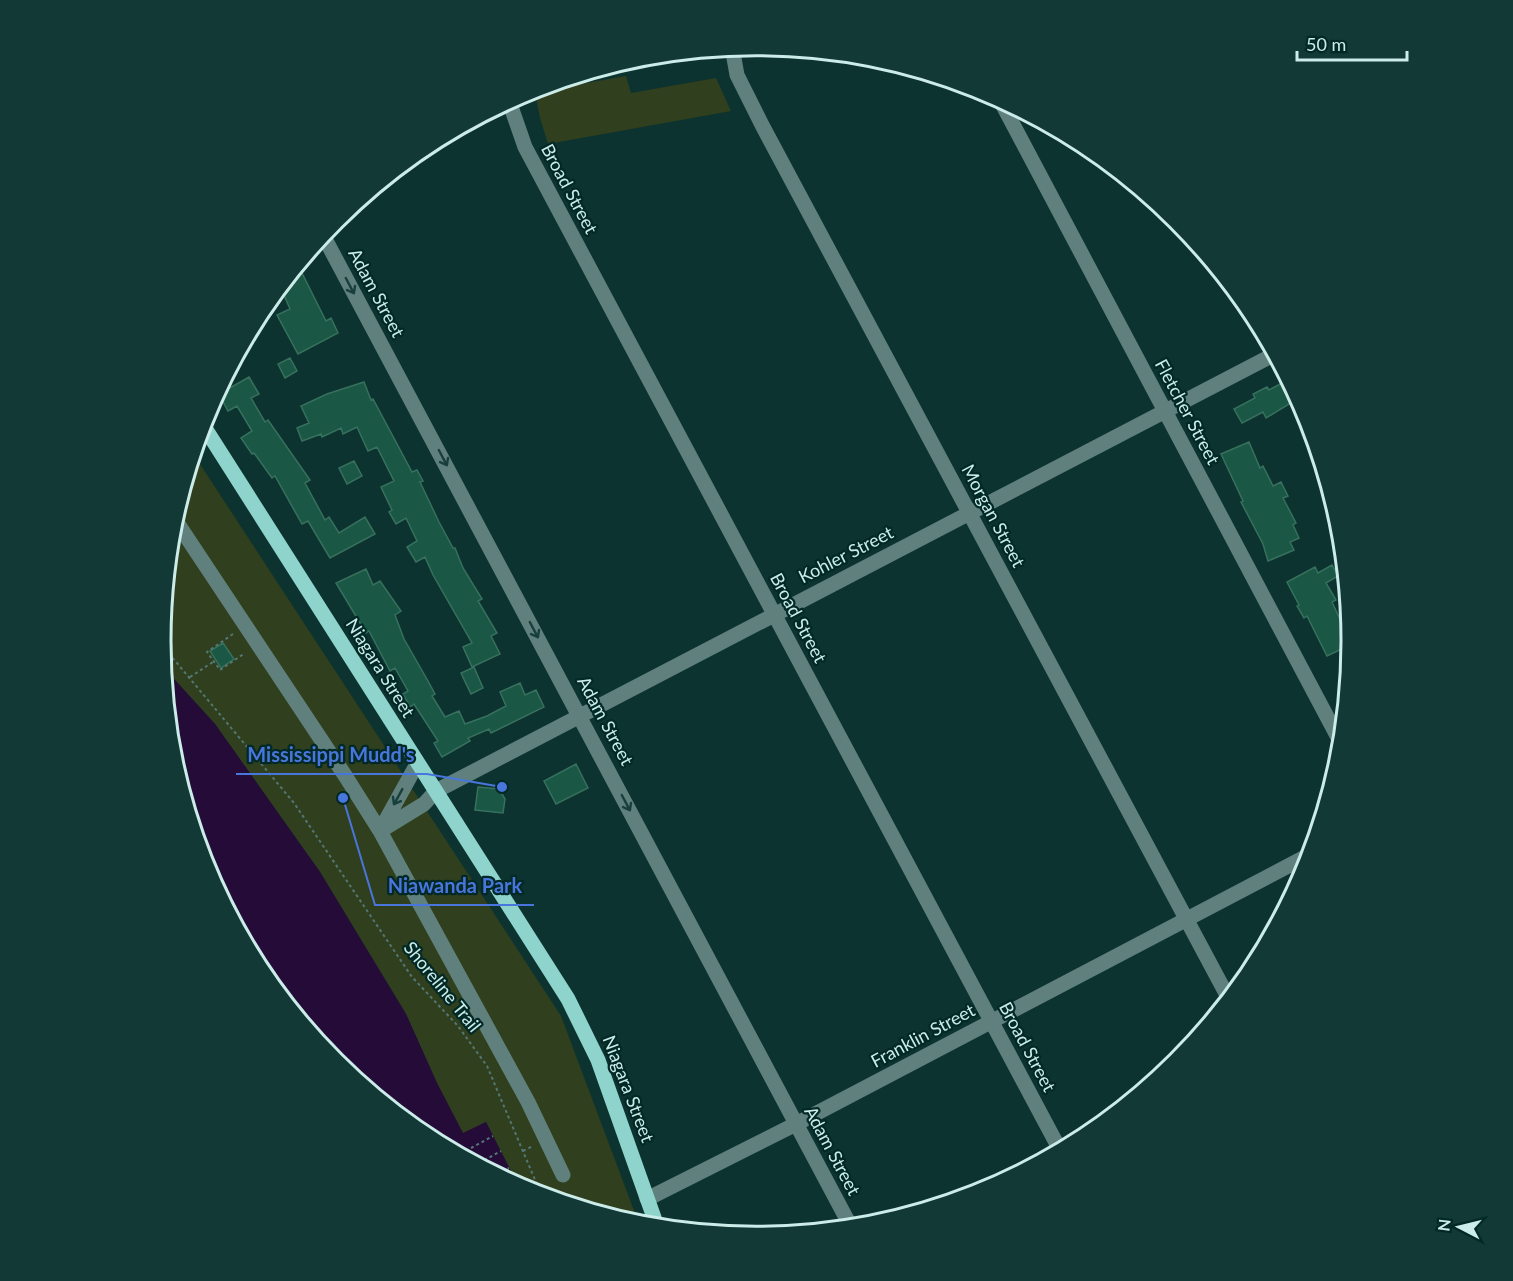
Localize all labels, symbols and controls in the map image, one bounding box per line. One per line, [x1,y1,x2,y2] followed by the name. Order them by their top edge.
[1297,24,1406,62] scale bar
[1306,33,1346,55] text: 50 m
[537,140,603,238] street label: Broad Street
[344,244,410,341] street label: Adam Street
[345,277,356,295] one-way arrow
[1151,355,1225,469] street label: Fletcher Street
[438,449,449,467] one-way arrow
[958,460,1030,571] street label: Morgan Street
[794,521,897,587] street label: Kohler Street
[766,569,832,667] street label: Broad Street
[342,614,420,721] street label: Niagara Street
[529,621,540,639] one-way arrow
[573,672,639,769] street label: Adam Street
[236,736,427,774] callout: Mississippi Mudd's
[247,742,415,766] text: Mississippi Mudd's
[392,788,403,806] one-way arrow
[621,793,632,811] one-way arrow
[375,867,534,905] callout: Niawanda Park
[388,873,523,897] text: Niawanda Park
[400,937,486,1036] street label: Shoreline Trail
[867,998,979,1072] street label: Franklin Street
[995,998,1061,1096] street label: Broad Street
[598,1032,660,1146] street label: Niagara Street
[800,1102,866,1199] street label: Adam Street
[1429,1197,1489,1257] north arrow
[1433,1218,1454,1232] text: N

